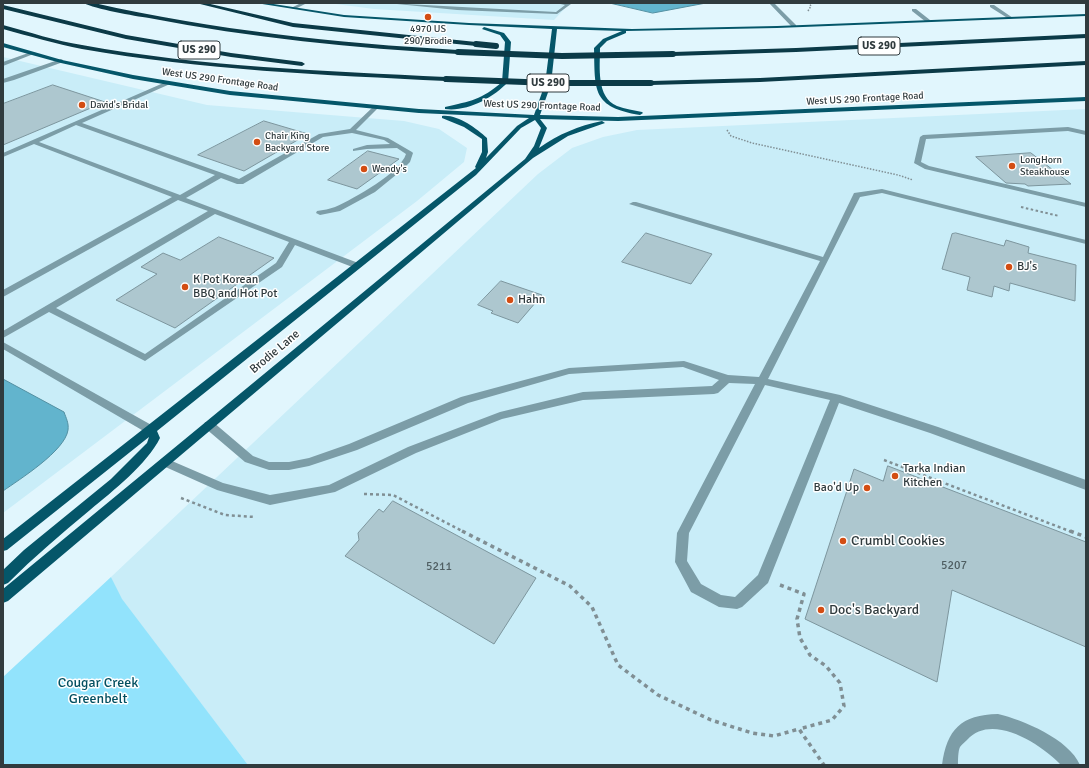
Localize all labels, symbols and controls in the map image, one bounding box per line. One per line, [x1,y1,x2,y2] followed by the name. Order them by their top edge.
[423,12,433,22] marker: 4970 US 290/Brodie
[404,23,452,46] place label: 4970 US 290/Brodie
[858,37,900,55] road number: US 290
[178,41,220,59] road number: US 290
[161,66,279,94] street label: West US 290 Frontage Road
[527,74,569,92] road number: US 290
[806,90,924,108] street label: West US 290 Frontage Road
[483,98,601,114] street label: West US 290 Frontage Road
[90,99,148,111] place label: David's Bridal
[77,100,87,110] marker: David's Bridal
[265,130,329,154] place label: Chair King Backyard Store
[252,137,262,147] marker: Chair King Backyard Store
[1020,154,1070,178] place label: LongHorn Steakhouse
[1007,161,1017,171] marker: LongHorn Steakhouse
[372,163,407,175] place label: Wendy's
[359,164,369,174] marker: Wendy's
[1017,260,1037,274] place label: BJ's
[1004,262,1014,272] marker: BJ's
[193,273,277,301] place label: K Pot Korean BBQ and Hot Pot
[180,282,190,292] marker: K Pot Korean BBQ and Hot Pot
[518,293,545,307] place label: Hahn
[505,295,515,305] marker: Hahn
[247,327,303,377] street label: Brodie Lane
[903,462,966,490] place label: Tarka Indian Kitchen
[890,471,900,481] marker: Tarka Indian Kitchen
[814,481,859,495] place label: Bao'd Up
[862,483,872,493] marker: Bao'd Up
[851,533,945,549] place label: Crumbl Cookies
[838,536,848,546] marker: Crumbl Cookies
[941,559,967,573] house number: 5207
[426,560,452,574] house number: 5211
[829,602,919,618] place label: Doc's Backyard
[816,605,826,615] marker: Doc's Backyard
[58,675,138,708] park label: Cougar Creek Greenbelt

